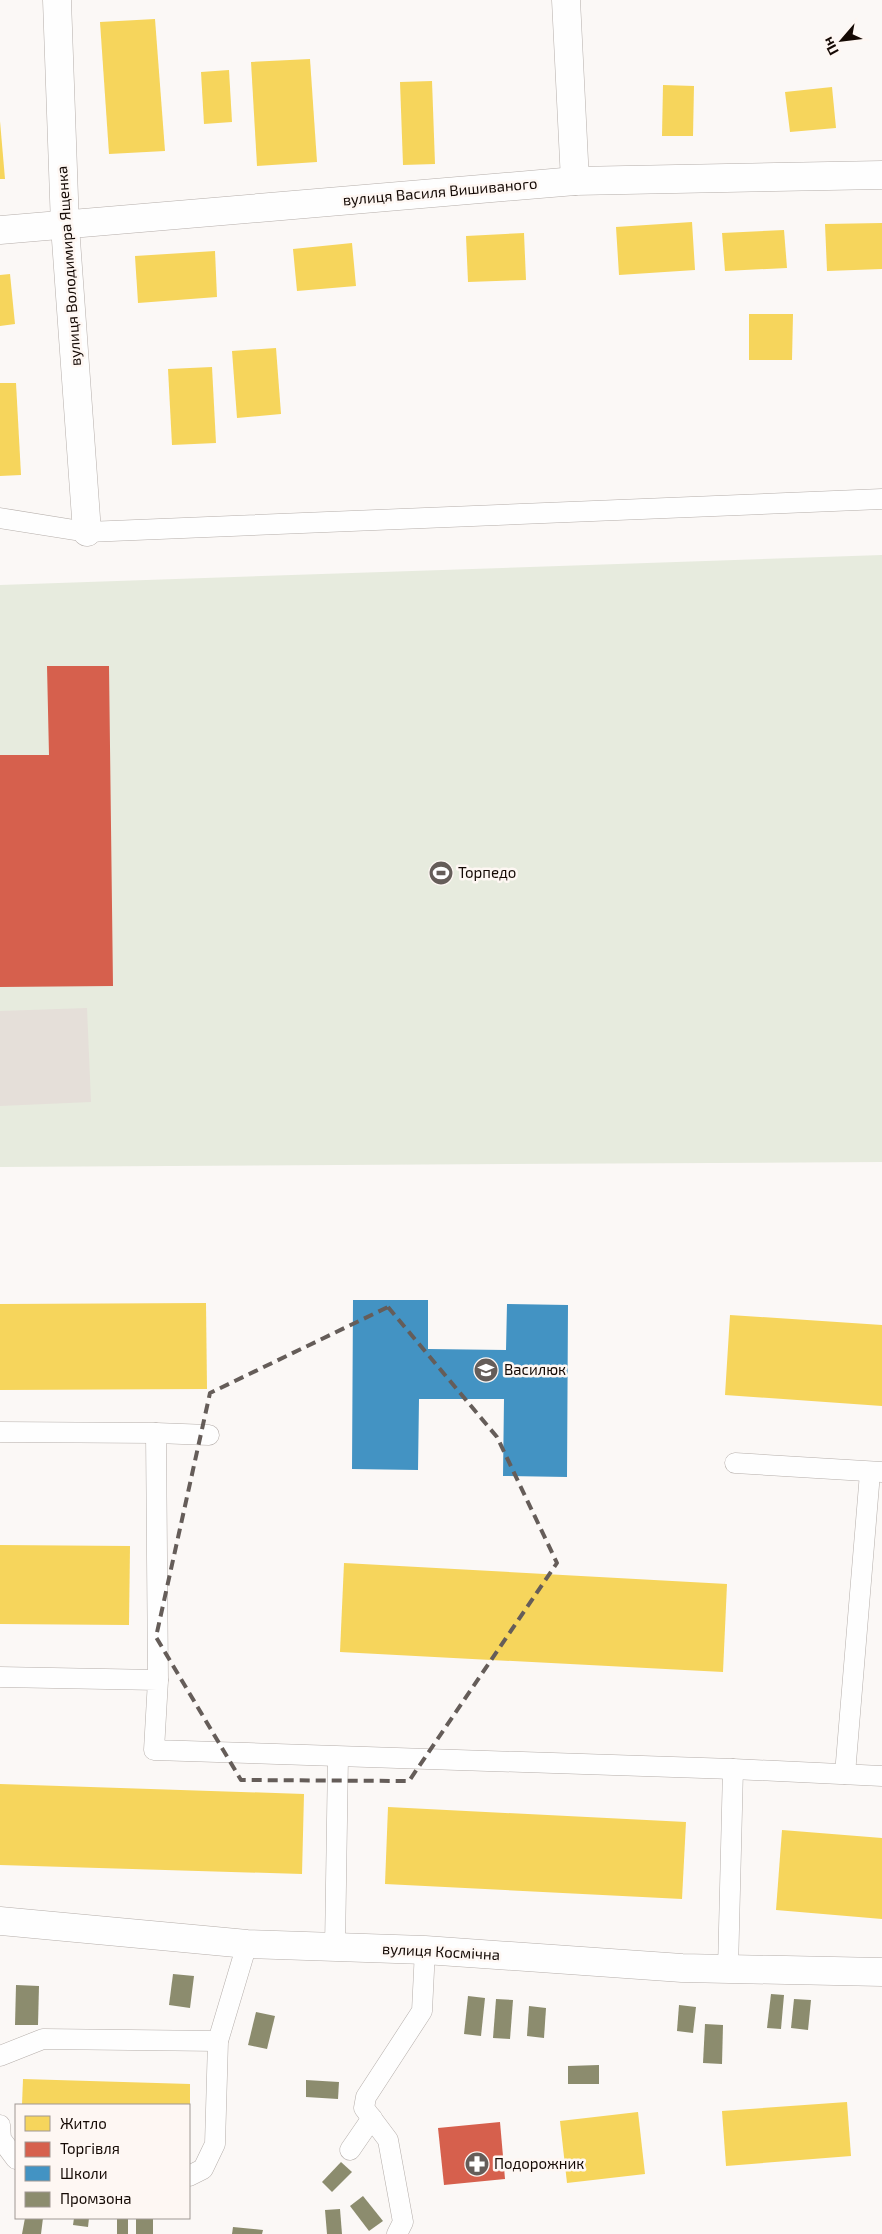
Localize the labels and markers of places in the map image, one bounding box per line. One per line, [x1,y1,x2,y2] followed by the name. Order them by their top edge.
[428,860,454,886] sports icon: Торпедо
[458,863,516,881] place label: Торпедо
[473,1357,499,1383] school or university icon: Василюк
[504,1360,566,1378] place label: Василюк
[464,2151,490,2177] pharmacy icon: Подорожник
[494,2154,584,2172] place label: Подорожник

